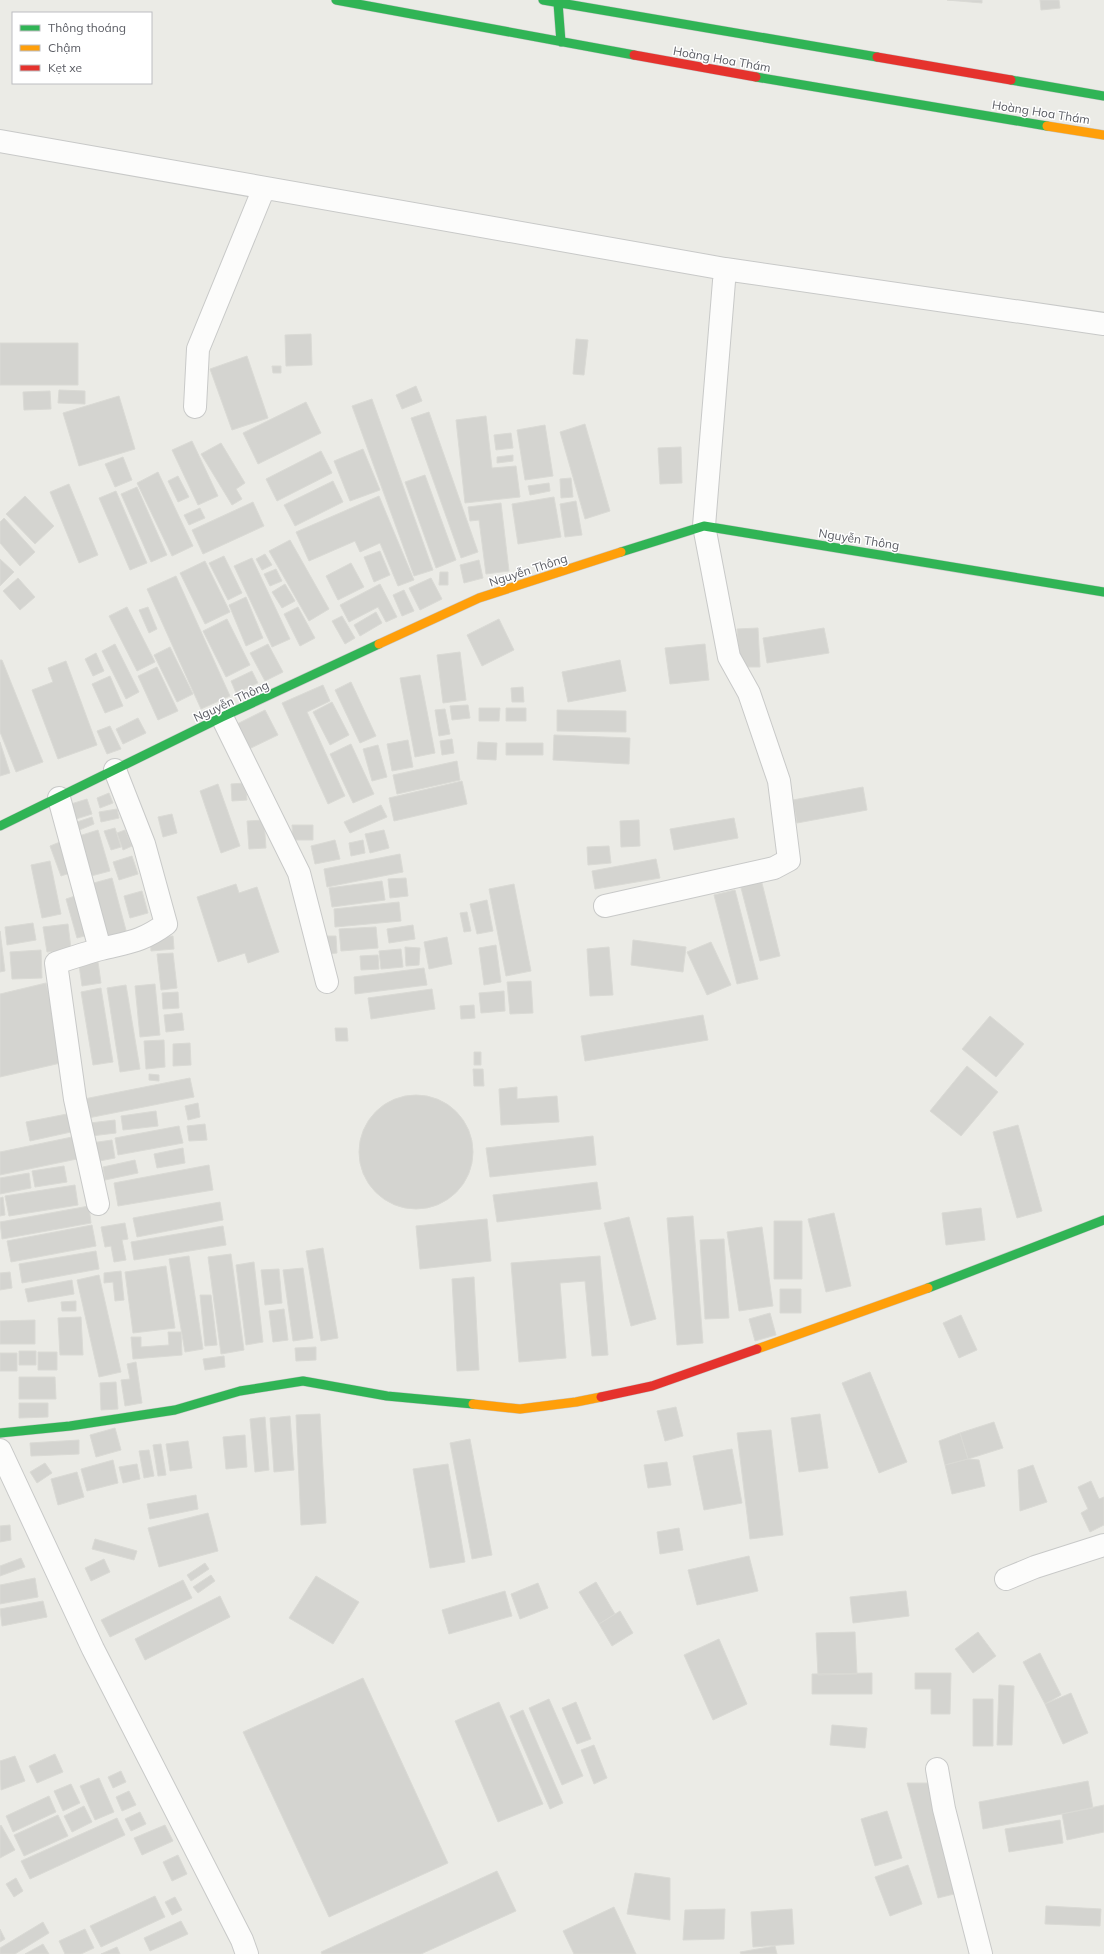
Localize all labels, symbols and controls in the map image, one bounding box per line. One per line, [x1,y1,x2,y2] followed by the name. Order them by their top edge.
[12,12,152,84] legend
[48,20,126,35] text: Thông thoáng
[48,40,81,55] text: Chậm
[672,43,772,75] street label: Hoàng Hoa Thám
[48,60,82,75] text: Kẹt xe
[991,97,1091,127] street label: Hoàng Hoa Thám
[818,525,900,553] street label: Nguyễn Thông
[487,550,569,590] street label: Nguyễn Thông
[191,677,271,725] street label: Nguyễn Thông

